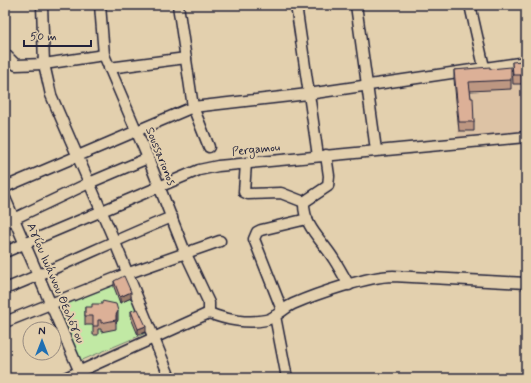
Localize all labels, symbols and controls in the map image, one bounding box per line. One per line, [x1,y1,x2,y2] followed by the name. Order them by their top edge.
[24,22,91,48] scale bar
[30,29,57,45] text: 50 m
[141,125,179,188] street label: Soussarionos
[231,139,282,160] street label: Pergamou
[22,221,88,347] street label: Αγίου Ιωάννου Θεολόγου
[22,321,62,361] north arrow
[38,325,46,339] text: N

